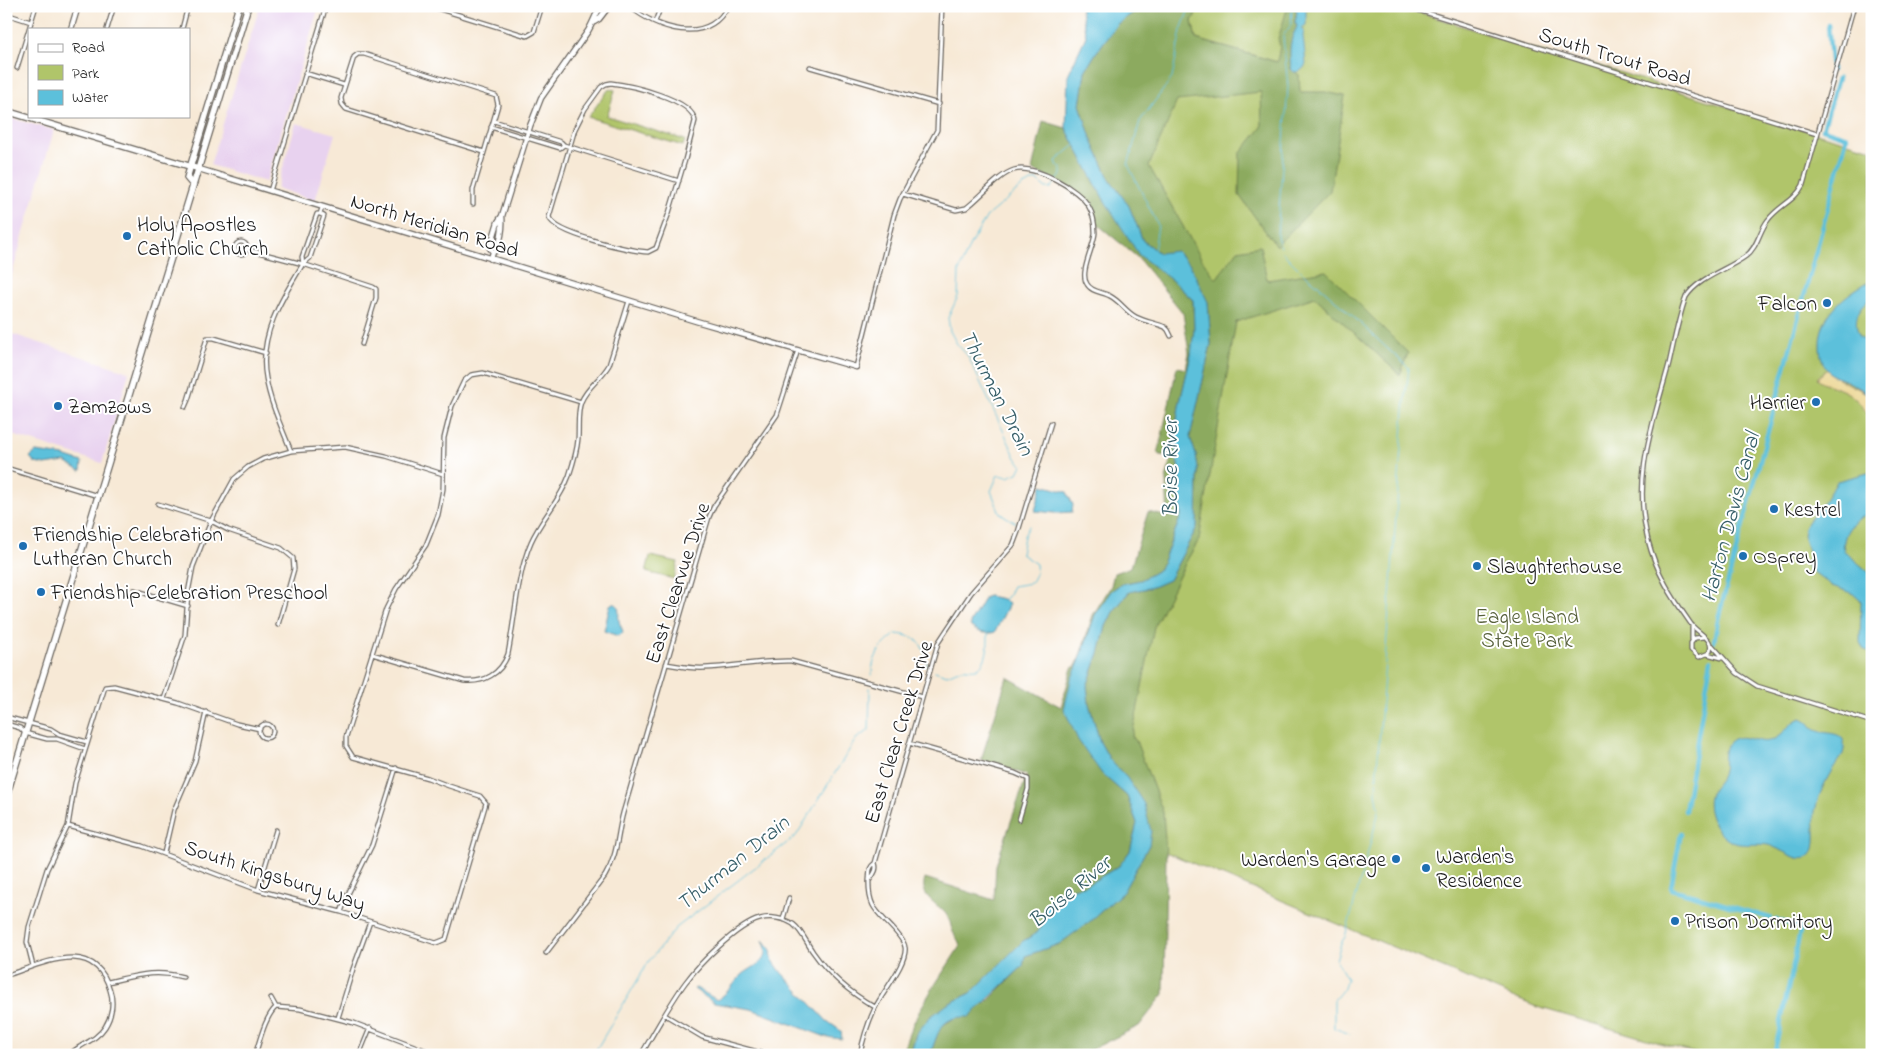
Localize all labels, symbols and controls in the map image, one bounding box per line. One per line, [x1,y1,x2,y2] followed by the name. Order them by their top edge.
[1534,20,1695,95] street label: South Trout Road
[28,28,190,118] legend
[72,37,105,59] text: Road
[72,63,100,85] text: Park
[72,87,108,109] text: Water
[347,187,522,267] street label: North Meridian Road
[137,211,268,265] place label: Holy Apostles Catholic Church
[121,230,133,242] marker: Holy Apostles Catholic Church
[1757,290,1817,320] place label: Falcon
[1821,297,1833,309] marker: Falcon
[950,325,1041,463] water label: Thurman Drain
[1750,389,1806,419] place label: Harrier
[68,393,152,423] place label: Zamzows
[1810,396,1822,408] marker: Harrier
[52,400,64,412] marker: Zamzows
[1156,415,1188,517] water label: Boise River
[1694,427,1770,606] water label: Harton Davis Canal
[1784,496,1841,526] place label: Kestrel
[639,499,719,668] street label: East Clearvue Drive
[1768,503,1780,515] marker: Kestrel
[32,521,223,575] place label: Friendship Celebration Lutheran Church
[17,540,29,552] marker: Friendship Celebration Lutheran Church
[1753,543,1817,575] place label: Osprey
[1737,550,1749,562] marker: Osprey
[1487,553,1622,585] place label: Slaughterhouse
[1471,560,1483,572] marker: Slaughterhouse
[50,579,328,609] place label: Friendship Celebration Preschool
[35,586,47,598] marker: Friendship Celebration Preschool
[1475,603,1579,657] park label: Eagle Island State Park
[858,637,942,828] street label: East Clear Creek Drive
[670,808,798,920] water label: Thurman Drain
[179,833,369,922] street label: South Kingsbury Way
[1436,843,1522,897] place label: Warden's Residence
[1241,846,1387,878] place label: Warden's Garage
[1023,847,1121,937] water label: Boise River
[1390,853,1402,865] marker: Warden's Garage
[1420,862,1432,874] marker: Warden's Residence
[1685,908,1832,940] place label: Prison Dormitory
[1669,915,1681,927] marker: Prison Dormitory

